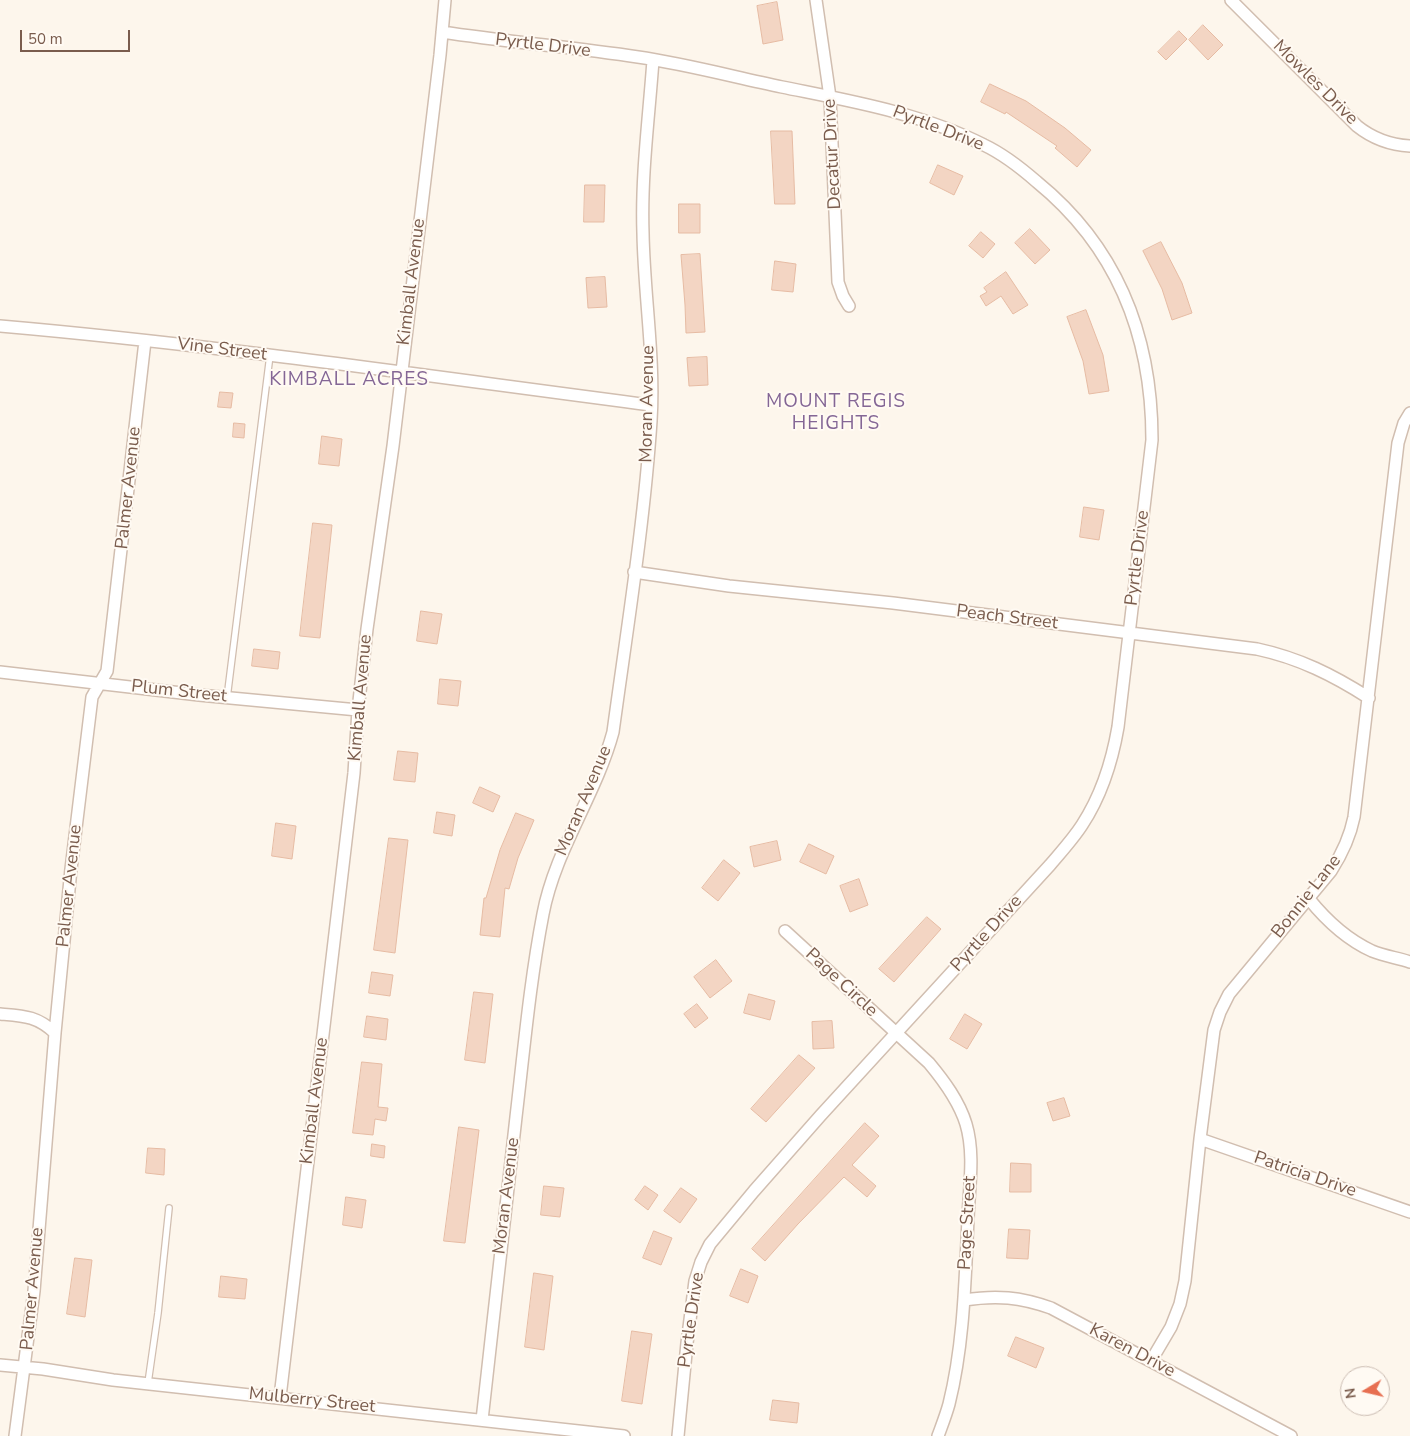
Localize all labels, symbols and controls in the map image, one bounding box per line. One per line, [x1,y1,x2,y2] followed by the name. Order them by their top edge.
[22,20,132,52] scale bar
[28,29,63,49] text: 50 m
[494,29,592,63] street label: Pyrtle Drive
[1268,36,1362,130] street label: Mowles Drive
[819,98,847,210] street label: Decatur Drive
[889,102,987,156] street label: Pyrtle Drive
[394,217,430,347] street label: Kimball Avenue
[176,334,268,366] street label: Vine Street
[636,345,660,463] street label: Moran Avenue
[268,369,430,391] district label: KIMBALL ACRES
[765,391,907,435] district label: MOUNT REGIS HEIGHTS
[112,426,146,550] street label: Palmer Avenue
[1121,509,1155,607] street label: Pyrtle Drive
[955,601,1059,635] street label: Peach Street
[345,634,377,762] street label: Kimball Avenue
[130,676,228,708] street label: Plum Street
[551,743,617,859] street label: Moran Avenue
[53,824,87,948] street label: Palmer Avenue
[1268,851,1346,943] street label: Bonnie Lane
[947,891,1027,977] street label: Pyrtle Drive
[800,944,882,1022] street label: Page Circle
[297,1036,333,1166] street label: Kimball Avenue
[489,1136,525,1256] street label: Moran Avenue
[1251,1147,1359,1203] street label: Patricia Drive
[955,1175,981,1271] street label: Page Street
[17,1227,49,1351] street label: Palmer Avenue
[675,1271,709,1369] street label: Pyrtle Drive
[1085,1319,1179,1383] street label: Karen Drive
[1340,1366,1390,1416] north arrow
[248,1384,376,1418] street label: Mulberry Street
[1340,1387,1361,1400] text: N

